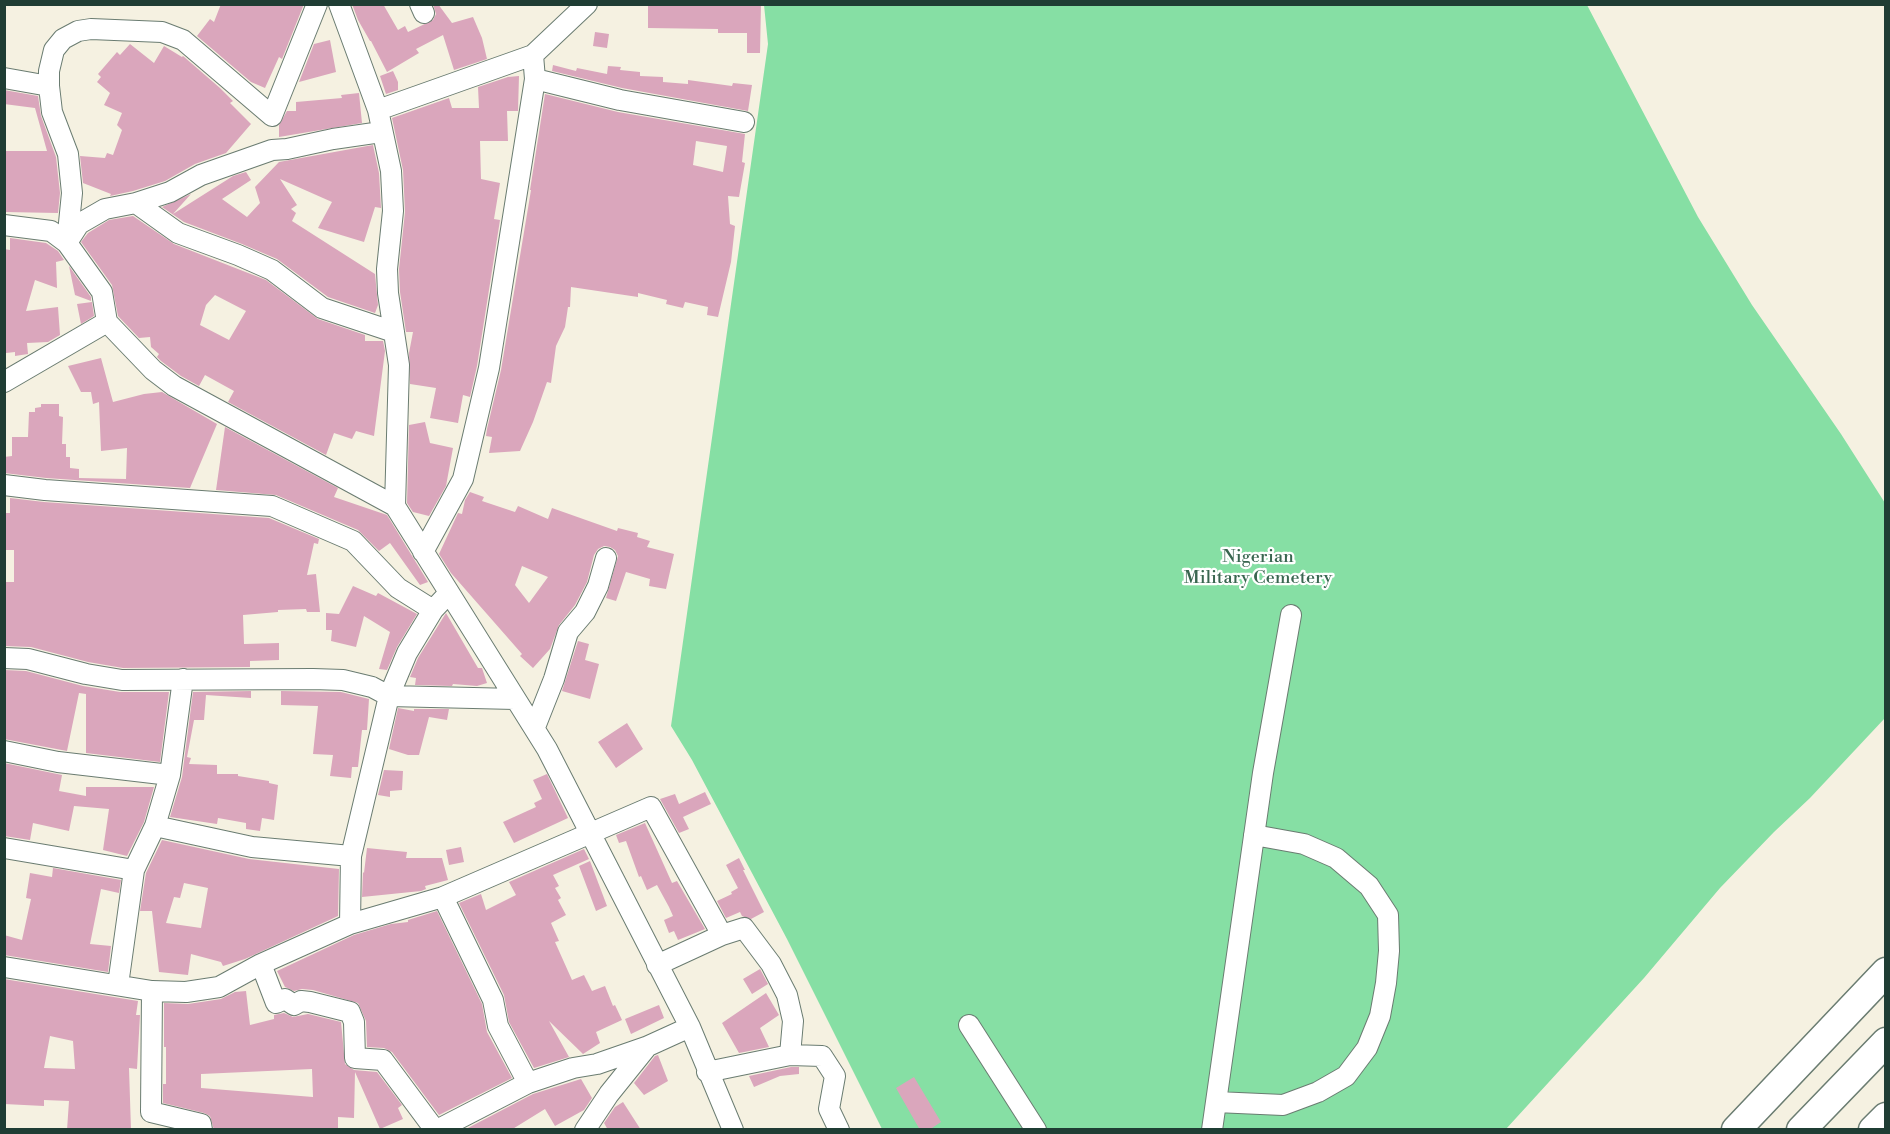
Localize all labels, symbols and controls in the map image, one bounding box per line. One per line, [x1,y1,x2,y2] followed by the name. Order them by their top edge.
[1184,547,1332,590] park label: Nigerian Military Cemetery

